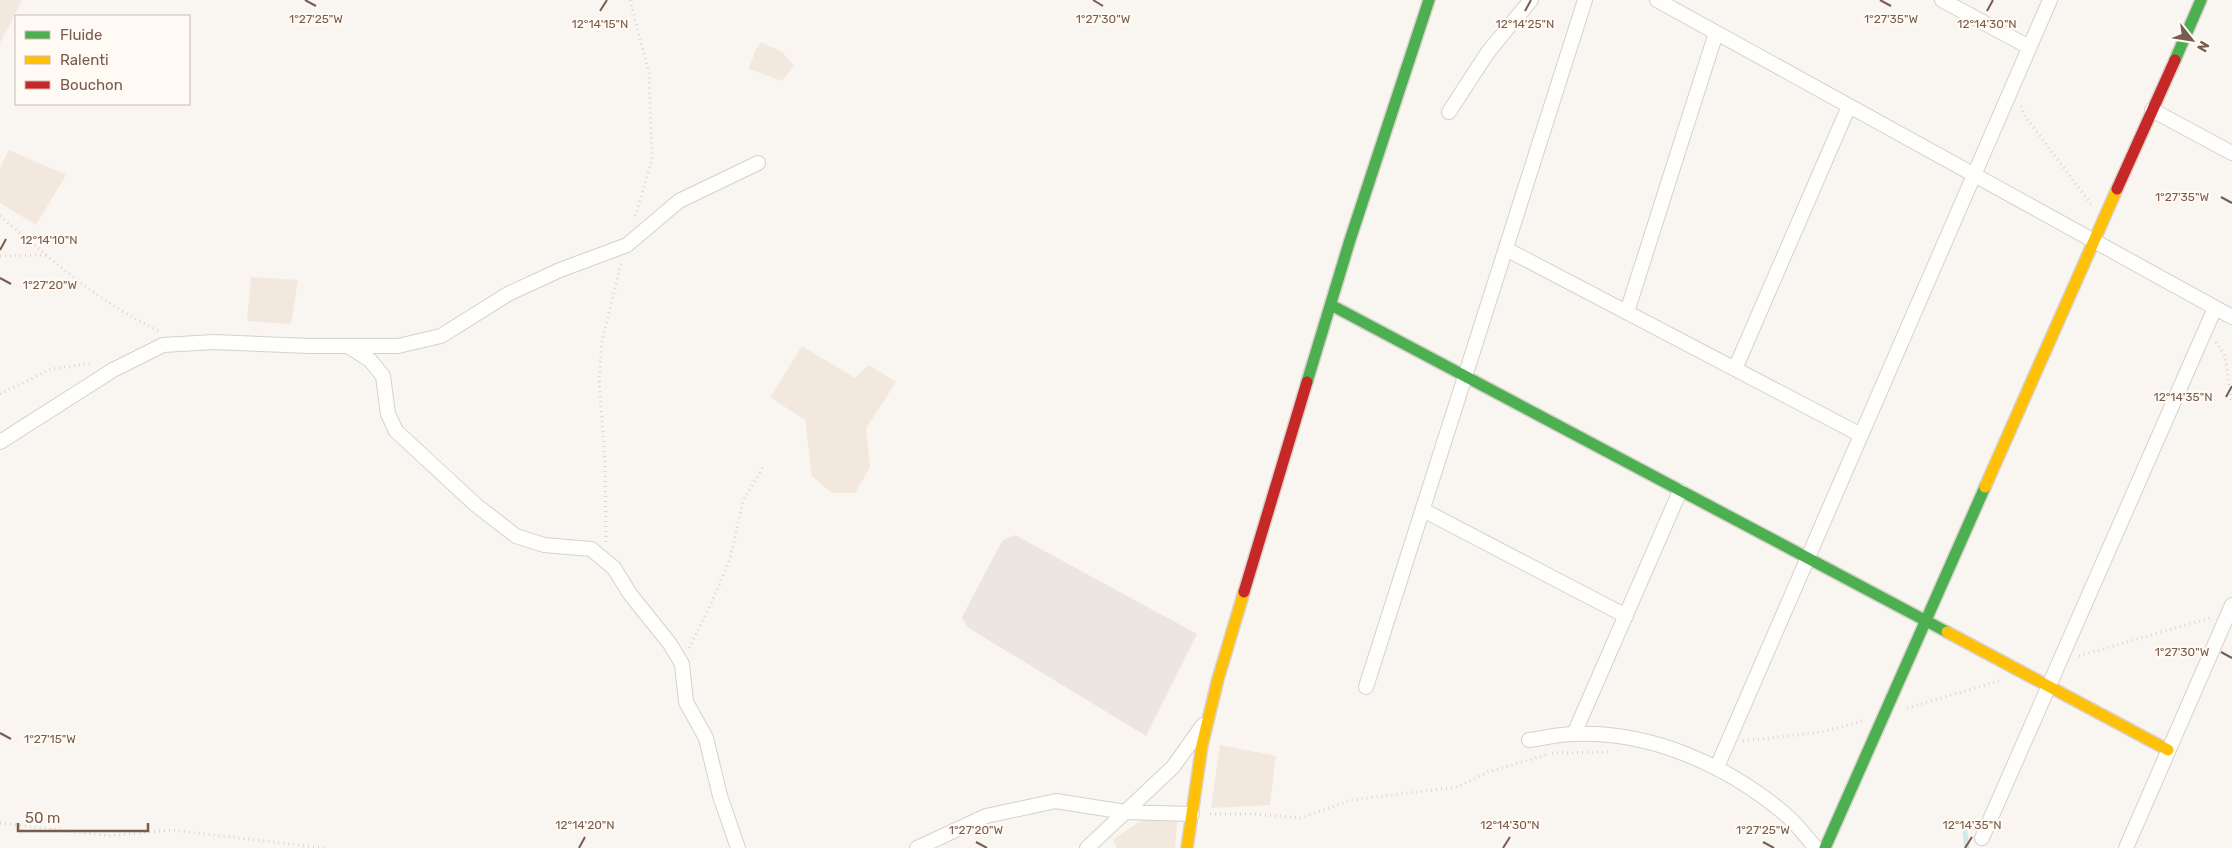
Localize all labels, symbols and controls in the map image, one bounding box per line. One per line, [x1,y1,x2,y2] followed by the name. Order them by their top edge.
[289,12,343,26] text: 1°27'25"W
[1076,12,1131,26] text: 1°27'30"W
[1864,12,1918,26] text: 1°27'35"W
[15,15,190,105] legend
[2167,15,2217,65] north arrow
[572,17,628,31] text: 12°14'15"N
[1496,17,1554,31] text: 12°14'25"N
[1957,17,2017,31] text: 12°14'30"N
[60,26,102,44] text: Fluide
[2193,38,2213,55] text: N
[60,51,109,69] text: Ralenti
[60,76,123,94] text: Bouchon
[2155,190,2209,204] text: 1°27'35"W
[20,233,78,247] text: 12°14'10"N
[23,278,78,292] text: 1°27'20"W
[2154,390,2212,404] text: 12°14'35"N
[2155,645,2210,659] text: 1°27'30"W
[24,732,76,746] text: 1°27'15"W
[18,800,148,832] scale bar
[25,809,60,827] text: 50 m
[555,818,615,832] text: 12°14'20"N
[1480,818,1540,832] text: 12°14'30"N
[1943,818,2001,832] text: 12°14'35"N
[949,823,1004,837] text: 1°27'20"W
[1736,823,1790,837] text: 1°27'25"W

